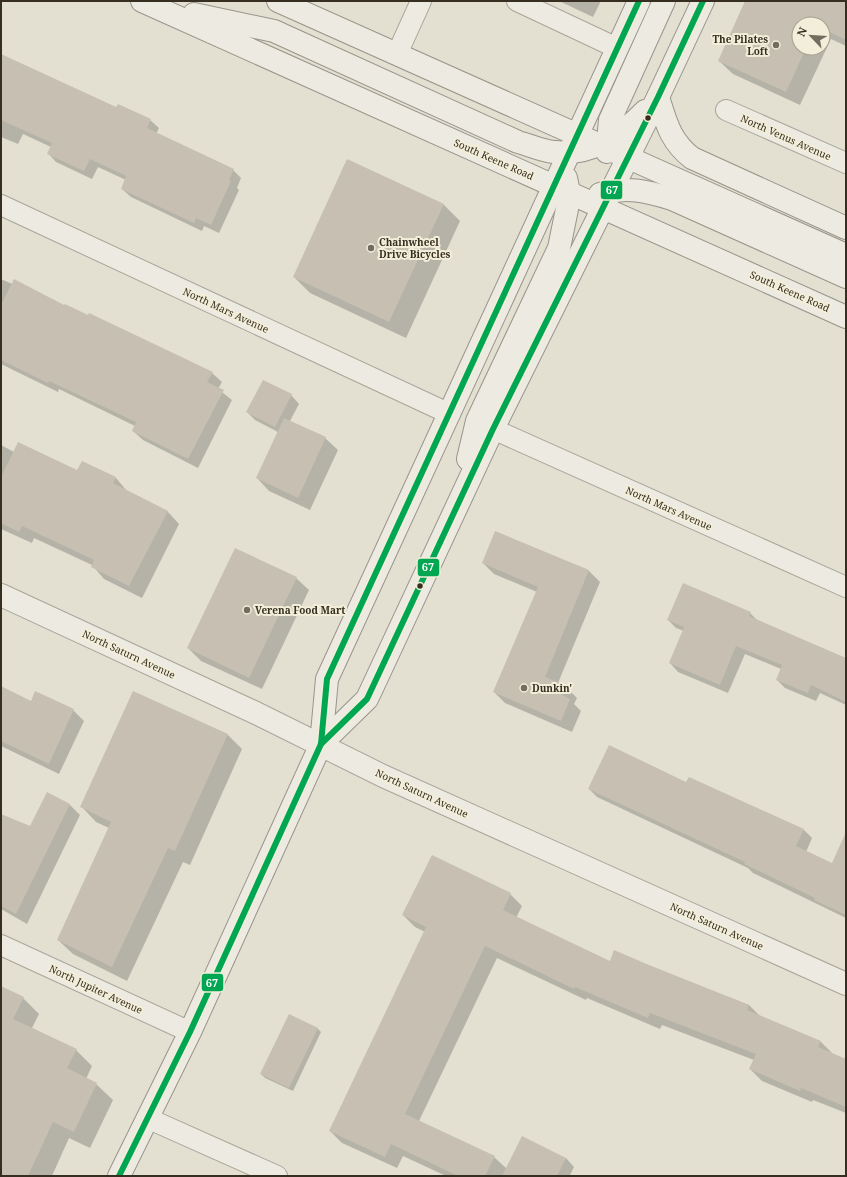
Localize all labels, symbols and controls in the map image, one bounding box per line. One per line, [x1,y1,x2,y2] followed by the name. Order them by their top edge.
[791,16,831,56] north arrow
[793,24,810,39] text: N
[712,32,768,58] place label: The Pilates Loft
[771,40,781,50] marker: The Pilates Loft
[739,111,833,163] street label: North Venus Avenue
[643,113,653,123] unlabelled marker
[452,135,536,183] street label: South Keene Road
[600,180,623,200] line badge: 67
[606,182,618,197] text: 67
[379,235,451,261] place label: Chainwheel Drive Bicycles
[366,243,376,253] marker: Chainwheel Drive Bicycles
[748,267,832,315] street label: South Keene Road
[181,284,271,336] street label: North Mars Avenue
[624,483,714,533] street label: North Mars Avenue
[417,558,440,577] line badge: 67
[422,559,434,574] text: 67
[415,581,425,591] unlabelled marker
[255,603,345,617] place label: Verena Food Mart
[242,605,252,615] marker: Verena Food Mart
[80,626,178,682] street label: North Saturn Avenue
[532,681,572,695] place label: Dunkin'
[519,683,529,693] marker: Dunkin'
[373,765,471,821] street label: North Saturn Avenue
[668,899,766,953] street label: North Saturn Avenue
[47,961,145,1017] street label: North Jupiter Avenue
[201,973,224,992] line badge: 67
[206,975,218,990] text: 67

